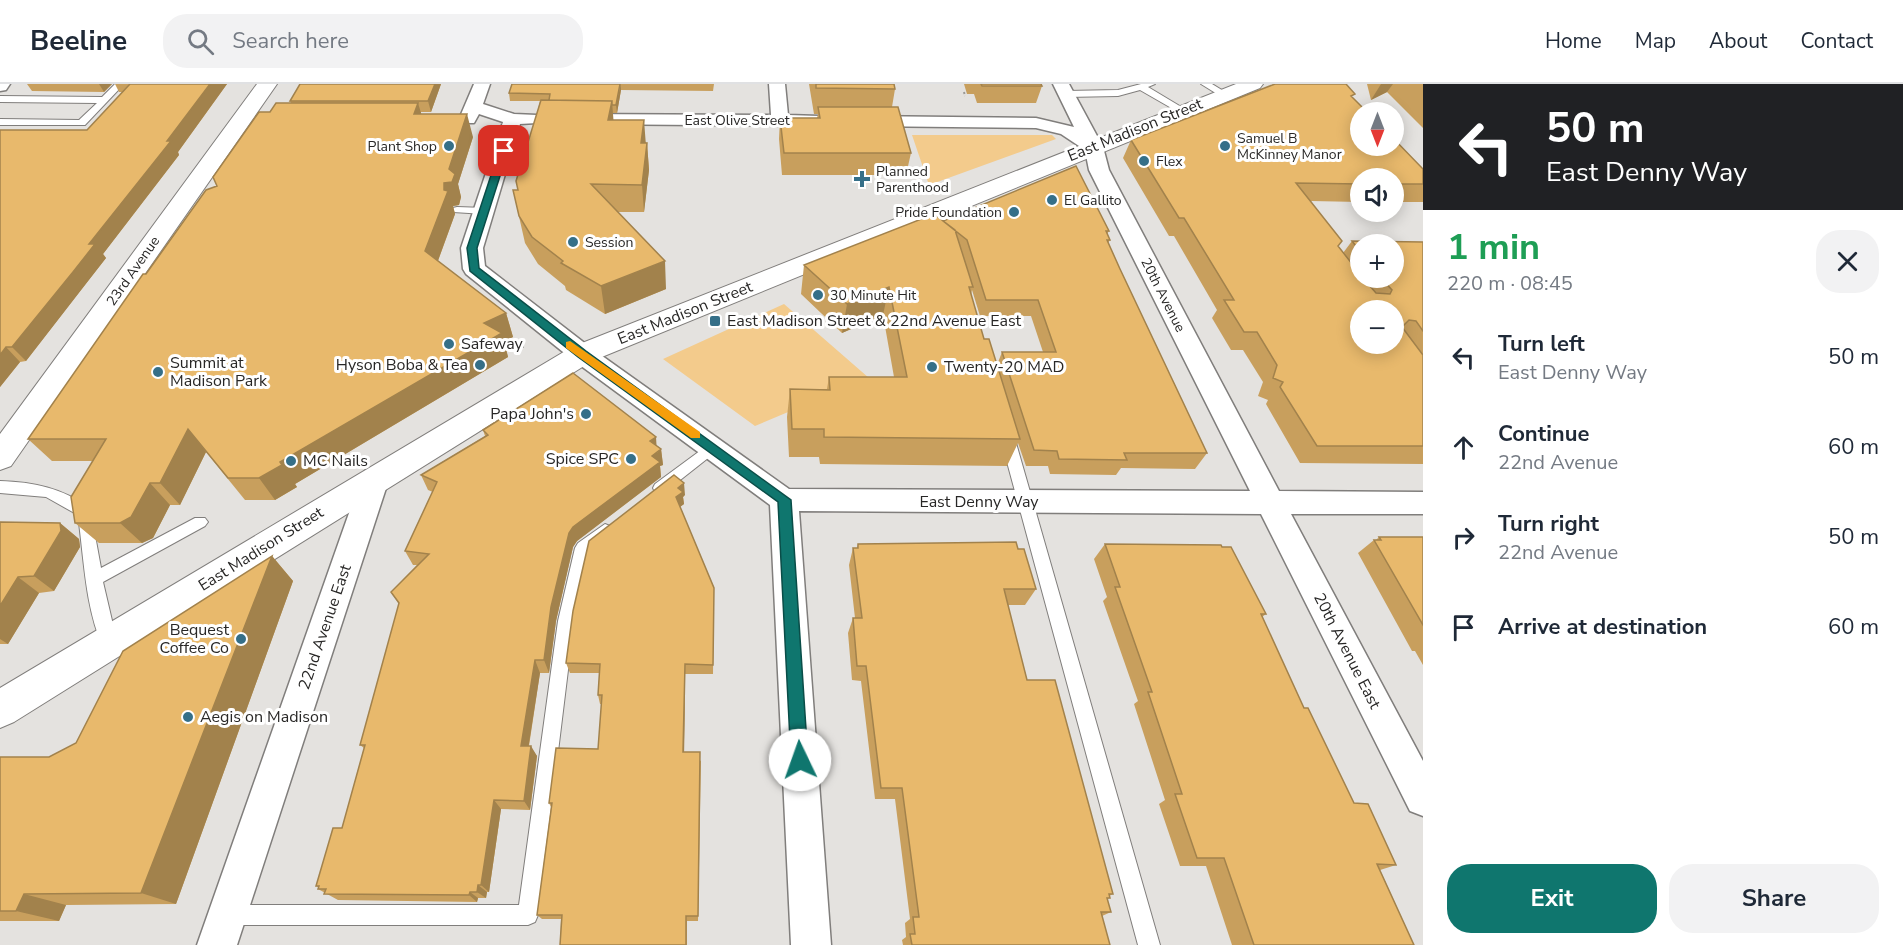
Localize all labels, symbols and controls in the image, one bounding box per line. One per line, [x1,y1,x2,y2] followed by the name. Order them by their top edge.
[163,14,583,68] search box
[30,22,127,60] text: Beeline
[184,25,217,58] icon: search
[232,26,349,56] text: Search here
[1545,27,1602,55] text: Home
[1635,27,1676,55] text: Map
[1709,27,1767,55] text: About
[1800,27,1873,55] text: Contact
[1064,93,1206,167] street label: East Madison Street
[1546,100,1645,157] text: 50 m
[1350,102,1404,156] north arrow
[1350,102,1404,354] map controls
[1447,108,1525,186] icon: left
[684,111,790,130] street label: East Olive Street
[478,125,529,176] pin
[1237,129,1342,164] place label: Samuel B McKinney Manor
[487,134,520,167] icon: arrive
[368,137,437,156] place label: Plant Shop
[442,139,456,153] marker: Plant Shop
[1218,139,1232,153] marker: Samuel B McKinney Manor
[1156,152,1183,171] place label: Flex
[1137,154,1151,168] marker: Flex
[1546,154,1747,191] text: East Denny Way
[876,162,949,197] place label: Planned Parenthood
[1350,168,1404,222] button: sound
[853,170,871,188] marker: Planned Parenthood
[1064,191,1122,210] place label: El Gallito
[1045,193,1059,207] marker: El Gallito
[895,203,1002,222] place label: Pride Foundation
[1007,205,1021,219] marker: Pride Foundation
[1447,223,1540,272] text: 1 min
[1816,230,1879,293] button: close
[102,232,164,310] street label: 23rd Avenue
[585,233,634,252] place label: Session
[1350,234,1404,288] button: +
[566,235,580,249] marker: Session
[1136,255,1190,335] street label: 20th Avenue
[1447,270,1573,297] text: 220 m · 08:45
[614,276,756,350] street label: East Madison Street
[830,286,916,305] place label: 30 Minute Hit
[811,288,825,302] marker: 30 Minute Hit
[1350,300,1404,354] button: −
[727,310,1022,332] place label: East Madison Street & 22nd Avenue East
[708,314,722,328] marker: East Madison Street & 22nd Avenue East
[1498,329,1585,359] text: Turn left
[461,333,524,355] place label: Safeway
[442,337,456,351] marker: Safeway
[1447,341,1480,374] icon: left
[1828,342,1879,372] text: 50 m
[170,352,268,392] place label: Summit at Madison Park
[336,354,468,376] place label: Hyson Boba & Tea
[944,356,1064,378] place label: Twenty-20 MAD
[473,358,487,372] marker: Hyson Boba & Tea
[1498,359,1647,386] text: East Denny Way
[925,360,939,374] marker: Twenty-20 MAD
[151,365,165,379] marker: Summit at Madison Park
[490,403,574,425] place label: Papa John's
[579,407,593,421] marker: Papa John's
[1498,419,1589,449] text: Continue
[1447,431,1480,464] icon: ahead
[1828,432,1879,462] text: 60 m
[546,448,619,470] place label: Spice SPC
[1498,449,1618,476] text: 22nd Avenue
[303,450,368,472] place label: MC Nails
[624,452,638,466] marker: Spice SPC
[284,454,298,468] marker: MC Nails
[919,491,1039,513] street label: East Denny Way
[194,501,328,596] street label: East Madison Street
[1498,509,1599,539] text: Turn right
[1447,521,1480,554] icon: right
[1828,522,1879,552] text: 50 m
[1498,539,1618,566] text: 22nd Avenue
[293,561,357,693] street label: 22nd Avenue East
[1308,589,1386,713] street label: 20th Avenue East
[1447,611,1480,644] icon: arrive
[1498,612,1707,642] text: Arrive at destination
[1828,612,1879,642] text: 60 m
[160,619,229,659] place label: Bequest Coffee Co
[234,632,248,646] marker: Bequest Coffee Co
[200,706,328,728] place label: Aegis on Madison
[181,710,195,724] marker: Aegis on Madison
[768,728,832,792] position arrow
[1447,864,1657,933] button: Exit
[1669,864,1879,933] button: Share

